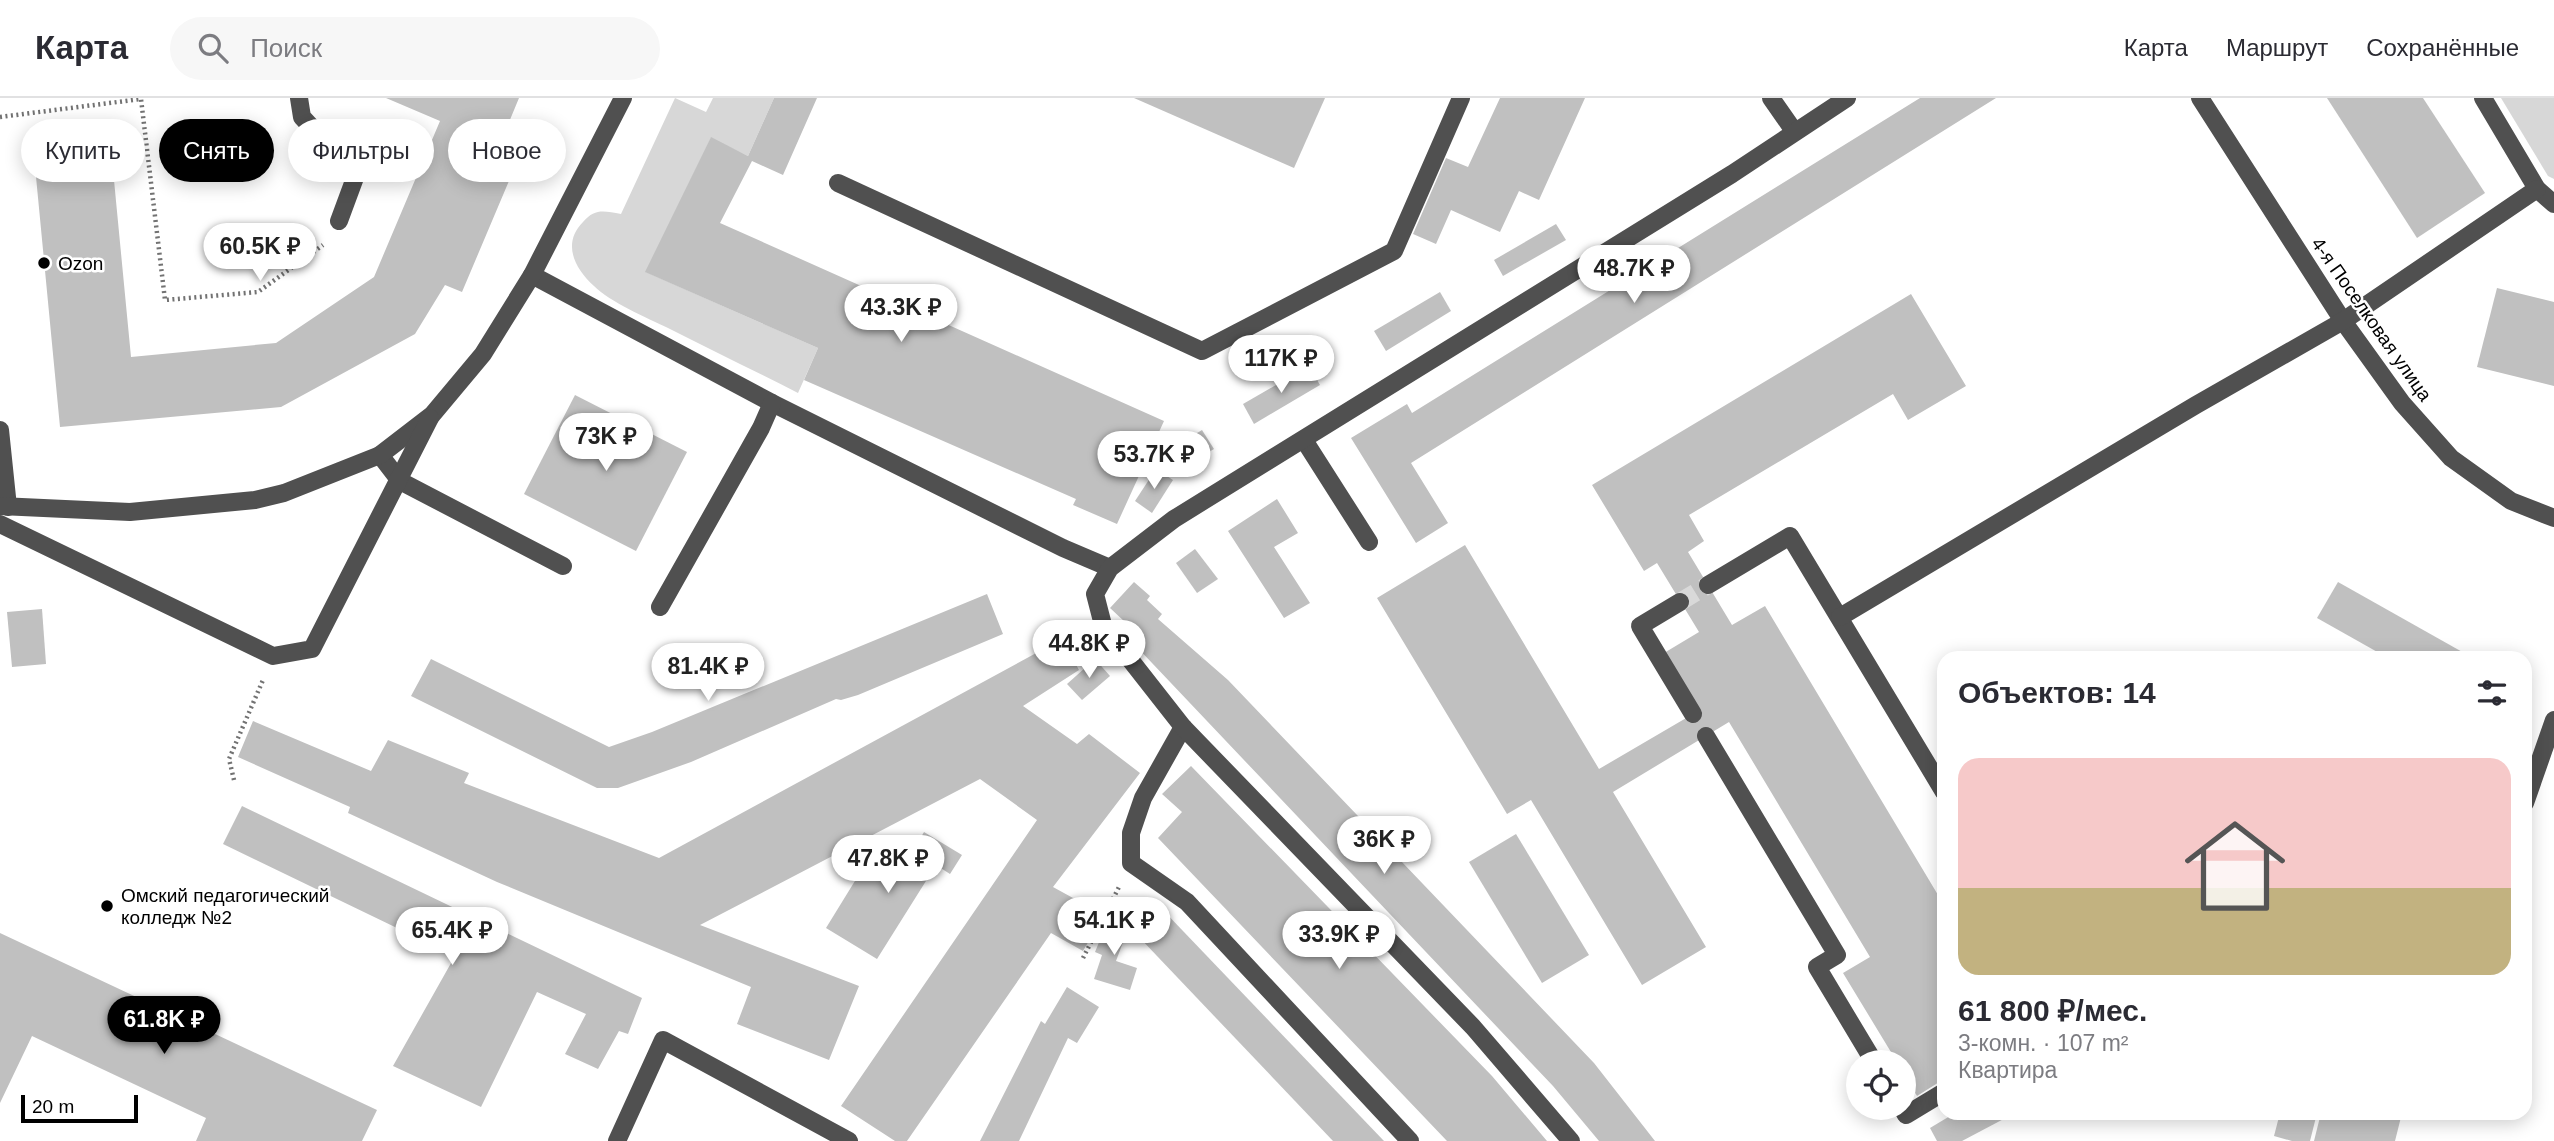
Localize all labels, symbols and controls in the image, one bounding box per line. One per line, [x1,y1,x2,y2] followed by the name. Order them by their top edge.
[170,17,660,80] search box
[35,29,128,66] text: Карта
[194,29,232,67] icon: search
[250,33,322,63] text: Поиск
[2124,34,2188,61] text: Карта
[2226,34,2328,61] text: Маршрут
[2366,34,2519,61] text: Сохранённые
[21,119,145,182] chip: Купить
[159,119,274,182] chip: Снять
[288,119,434,182] chip: Фильтры
[448,119,566,182] chip: Новое
[195,223,325,283] pin: 60.5K ₽
[219,233,301,259] text: 60.5K ₽
[2307,234,2436,405] street label: 4-я Поселковая улица
[1569,246,1699,305] pin: 48.7K ₽
[58,253,103,274] place label: Ozon
[36,255,52,271] marker: Ozon
[1593,255,1675,281] text: 48.7K ₽
[836,285,966,344] pin: 43.3K ₽
[860,294,942,320] text: 43.3K ₽
[1224,336,1338,395] pin: 117K ₽
[1244,345,1318,371] text: 117K ₽
[557,414,655,473] pin: 73K ₽
[575,423,637,449] text: 73K ₽
[1089,432,1219,491] pin: 53.7K ₽
[1113,441,1195,467] text: 53.7K ₽
[1024,620,1154,680] pin: 44.8K ₽
[1048,630,1130,656] text: 44.8K ₽
[643,644,773,703] pin: 81.4K ₽
[667,653,749,679] text: 81.4K ₽
[2473,674,2511,712] icon: filters
[1958,676,2156,709] text: Объектов: 14
[2172,803,2298,929] icon: home
[1335,816,1433,876] pin: 36K ₽
[1353,826,1415,852] text: 36K ₽
[823,836,953,895] pin: 47.8K ₽
[847,845,929,871] text: 47.8K ₽
[121,885,329,928] place label: Омский педагогический колледж №2
[99,898,115,914] marker: Омский педагогический колледж №2
[1049,898,1179,957] pin: 54.1K ₽
[1073,907,1155,933] text: 54.1K ₽
[387,908,517,967] pin: 65.4K ₽
[1274,912,1404,971] pin: 33.9K ₽
[411,917,493,943] text: 65.4K ₽
[1298,921,1380,947] text: 33.9K ₽
[1958,994,2147,1027] text: 61 800 ₽/мес.
[99,996,229,1056] pin: 61.8K ₽
[123,1006,205,1032] text: 61.8K ₽
[1958,1030,2129,1056] text: 3-комн. · 107 m²
[1846,1050,1916,1120] map controls
[1846,1050,1916,1120] button: locate
[1958,1057,2057,1083] text: Квартира
[21,1092,138,1124] scale bar
[32,1096,74,1117] text: 20 m

